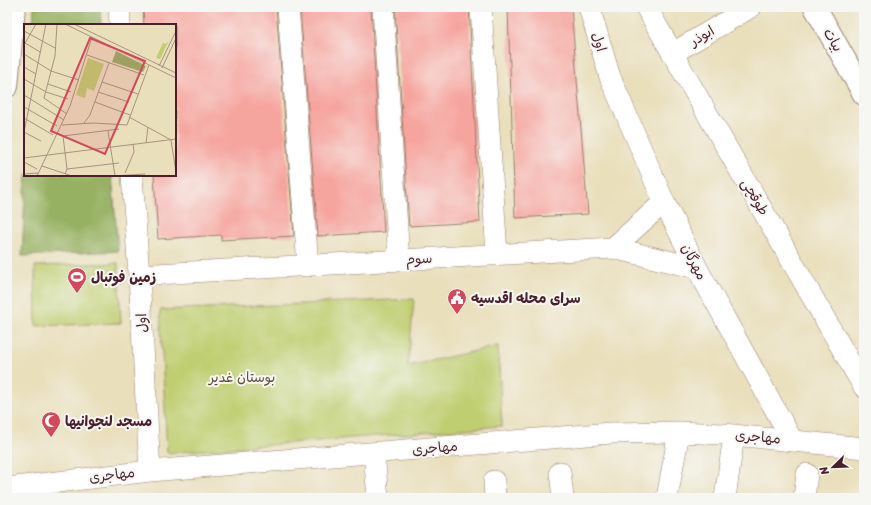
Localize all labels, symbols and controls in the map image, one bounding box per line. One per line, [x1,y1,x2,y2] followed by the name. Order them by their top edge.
[684,19,720,54] street label: ابوذر
[816,23,850,57] street label: بیات
[24,24,176,176] inset map
[584,29,614,55] street label: اول
[734,173,776,221] street label: طوقچی
[674,239,714,285] street label: مهرگان
[405,246,433,272] street label: سوم
[91,265,156,290] place label: زمین فوتبال
[66,266,88,294] sports icon: زمین فوتبال
[471,286,580,311] place label: سرای محله اقدسیه
[446,287,468,315] public building icon: سرای محله اقدسیه
[129,313,155,333] street label: اول
[208,365,275,390] park label: بوستان غدیر
[65,409,152,434] place label: مسجد لنجوانیها
[40,410,62,438] mosque icon: مسجد لنجوانیها
[734,423,782,451] street label: مهاجری
[411,434,459,462] street label: مهاجری
[813,447,853,487] north arrow
[88,460,136,490] street label: مهاجری
[814,463,835,479] text: N

